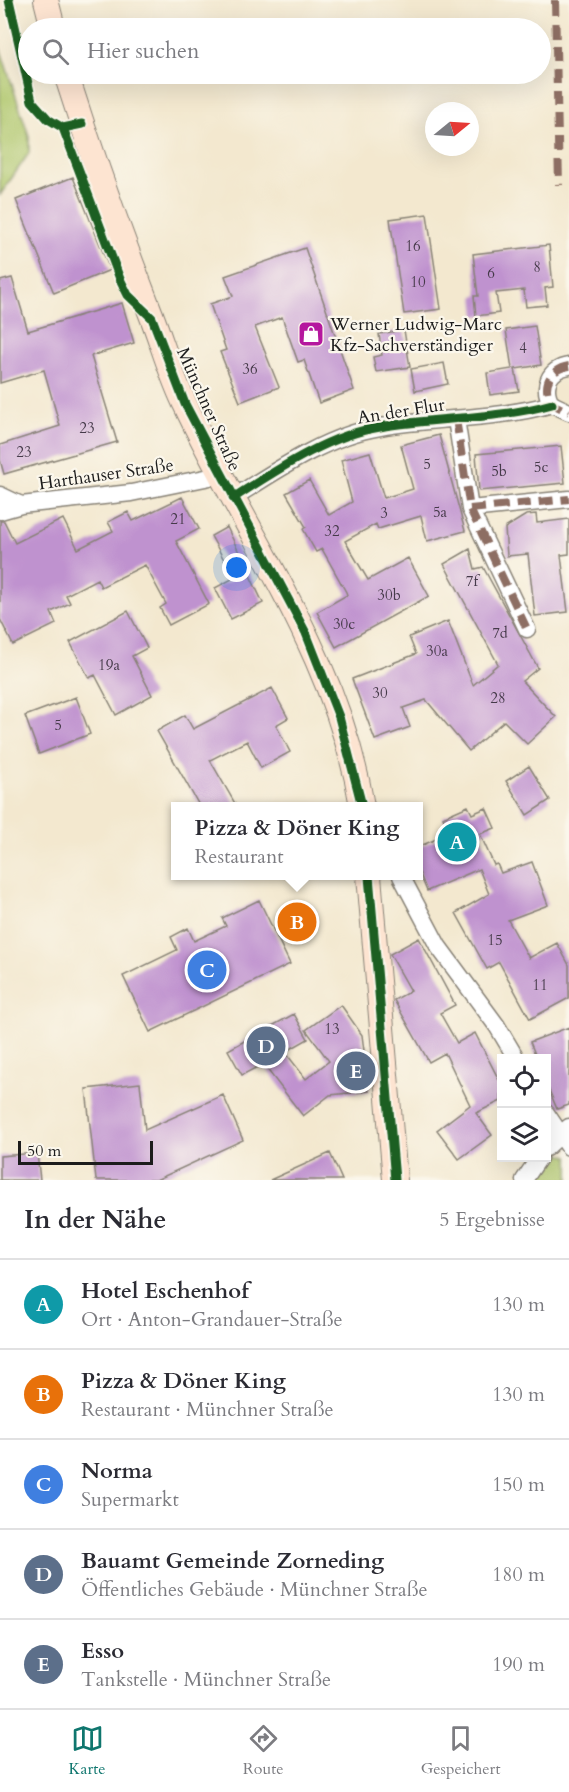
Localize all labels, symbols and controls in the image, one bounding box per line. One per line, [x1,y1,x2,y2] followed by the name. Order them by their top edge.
[18,18,551,84] search box
[39,35,72,68] icon: search
[87,36,200,66] text: Hier suchen
[425,102,479,156] north arrow
[405,236,421,256] house number: 16
[533,257,541,277] house number: 8
[487,263,495,283] house number: 6
[410,272,426,292] house number: 10
[329,312,502,358] place label: Werner Ludwig-Marc Kfz-Sachverständiger
[296,319,326,349] shop icon: Werner Ludwig-Marc Kfz-Sachverständiger
[519,338,527,358] house number: 4
[170,343,247,475] street label: Münchner Straße
[242,359,258,379] house number: 36
[356,392,447,431] street label: An der Flur
[79,418,95,438] house number: 23
[16,442,32,462] house number: 23
[37,453,175,496] street label: Harthauser Straße
[423,454,431,474] house number: 5
[534,457,548,477] house number: 5c
[491,461,507,481] house number: 5b
[433,502,448,522] house number: 5a
[380,503,388,523] house number: 3
[170,509,186,529] house number: 21
[324,521,340,541] house number: 32
[222,553,251,582] your location
[466,571,481,591] house number: 7f
[377,585,401,605] house number: 30b
[333,614,355,634] house number: 30c
[492,623,508,643] house number: 7d
[426,641,448,661] house number: 30a
[98,655,120,675] house number: 19a
[372,683,388,703] house number: 30
[490,688,506,708] house number: 28
[54,715,62,735] house number: 5
[171,802,423,880] popup
[195,813,400,843] text: Pizza & Döner King
[438,820,476,864] pin: A
[195,843,284,870] text: Restaurant
[278,900,316,944] pin: B
[487,930,503,950] house number: 15
[188,948,226,992] pin: C
[532,975,548,995] house number: 11
[324,1019,340,1039] house number: 13
[246,1024,286,1068] pin: D
[336,1048,376,1094] pin: E
[497,1054,551,1162] map controls
[497,1054,551,1108] button: locate
[497,1108,551,1162] button: layers
[18,1138,153,1166] scale bar
[27,1140,61,1162] text: 50 m
[24,1202,166,1237] text: In der Nähe
[439,1206,545,1233] text: 5 Ergebnisse
[81,1276,249,1306] text: Hotel Eschenhof
[36,1291,51,1318] text: A
[492,1291,545,1318] text: 130 m
[81,1306,343,1333] text: Ort · Anton-Grandauer-Straße
[81,1366,286,1396] text: Pizza & Döner King
[36,1381,51,1408] text: B
[492,1381,545,1408] text: 130 m
[81,1396,334,1423] text: Restaurant · Münchner Straße
[81,1456,153,1486] text: Norma
[36,1471,51,1498] text: C
[492,1471,545,1498] text: 150 m
[81,1486,179,1513] text: Supermarkt
[81,1546,384,1576] text: Bauamt Gemeinde Zorneding
[35,1561,52,1588] text: D
[492,1561,545,1588] text: 180 m
[81,1576,428,1603] text: Öffentliches Gebäude · Münchner Straße
[81,1636,124,1666] text: Esso
[37,1651,50,1678] text: E
[492,1651,545,1678] text: 190 m
[81,1666,331,1693] text: Tankstelle · Münchner Straße
[69,1722,106,1780] tab: Karte
[243,1722,284,1780] tab: Route
[421,1722,500,1780] tab: Gespeichert

